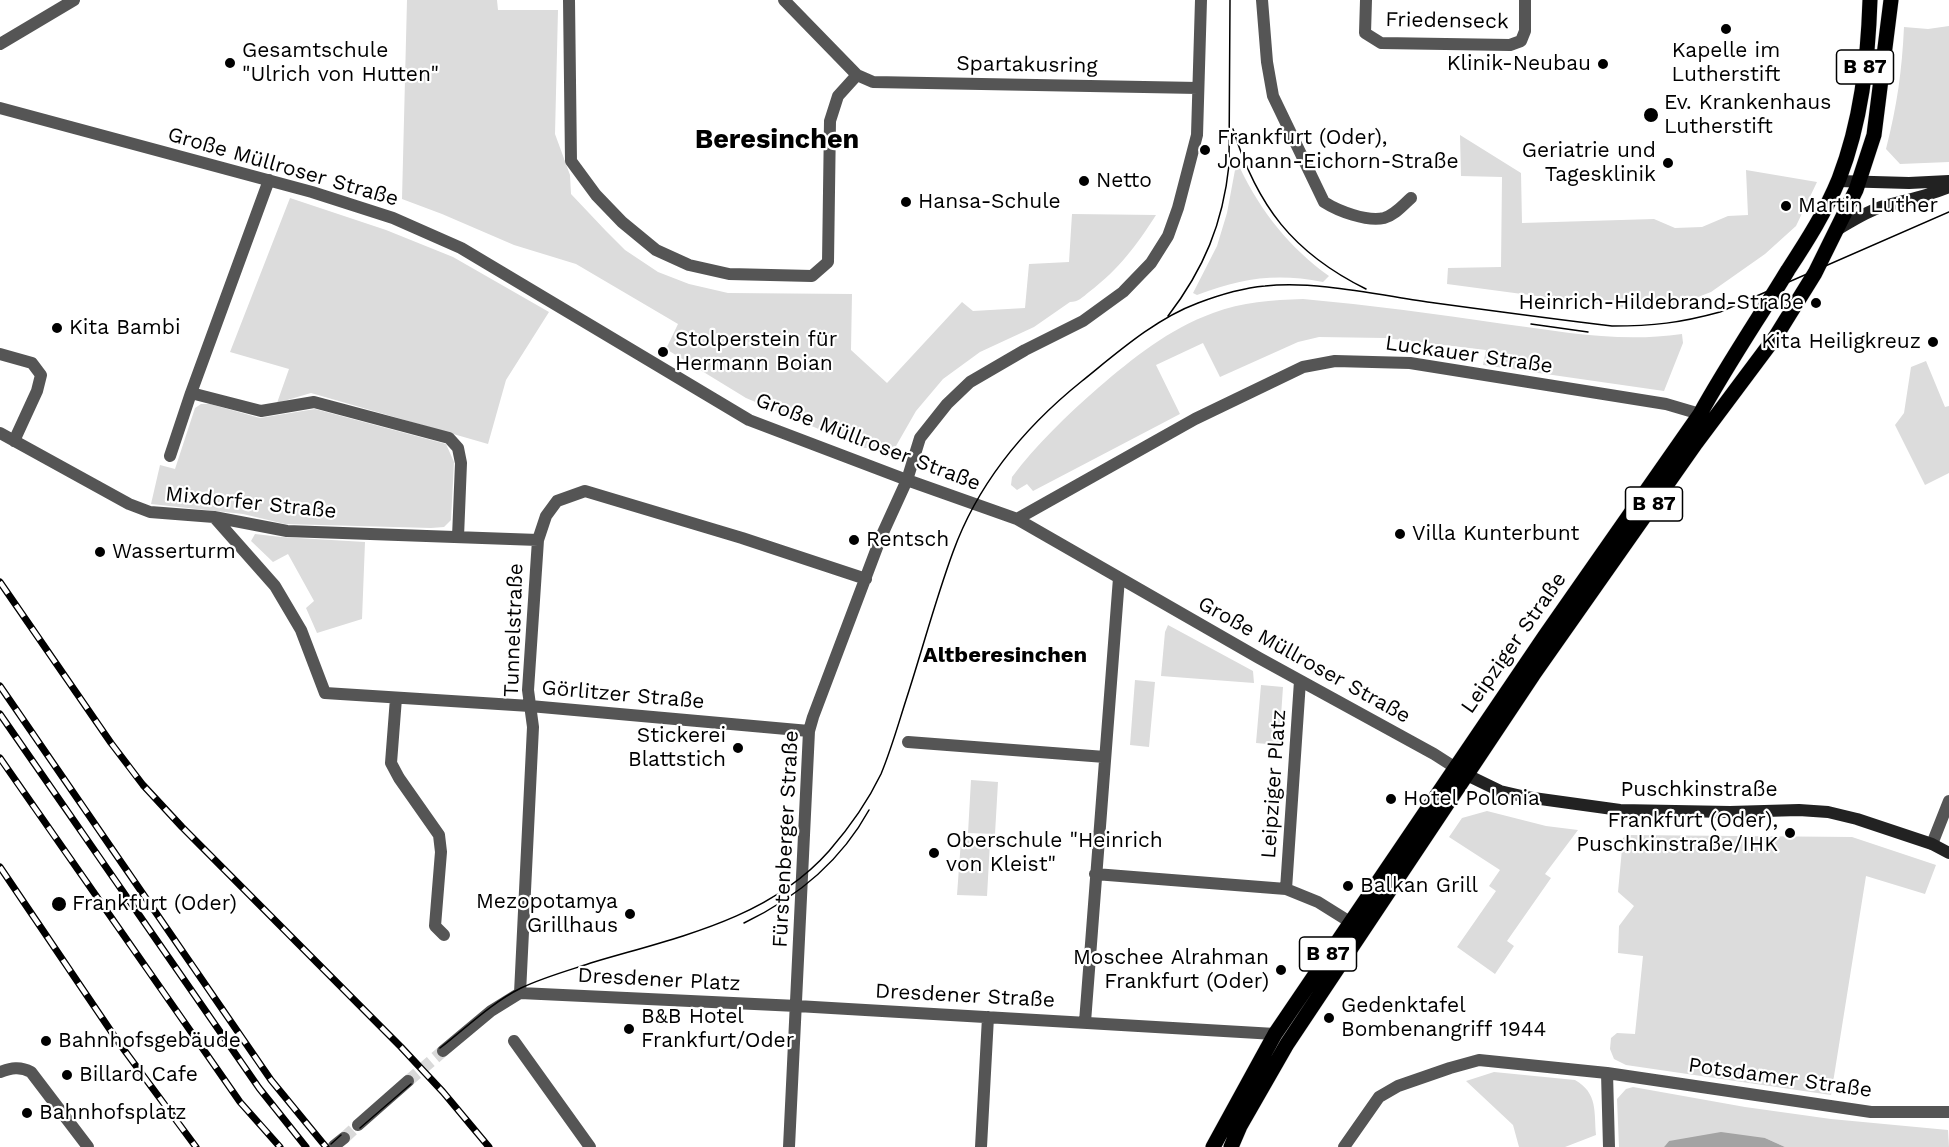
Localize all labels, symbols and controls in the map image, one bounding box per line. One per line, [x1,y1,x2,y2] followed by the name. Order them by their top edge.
[1385,7,1509,35] street label: Friedenseck
[1719,22,1733,36] marker: Kapelle im Lutherstift
[242,38,439,88] place label: Gesamtschule "Ulrich von Hutten"
[1672,38,1780,88] place label: Kapelle im Lutherstift
[1836,50,1894,84] road number: B 87
[956,51,1098,79] street label: Spartakusring
[1447,51,1591,77] place label: Klinik-Neubau
[223,56,237,70] marker: Gesamtschule "Ulrich von Hutten"
[1596,57,1610,71] marker: Klinik-Neubau
[1664,90,1831,140] place label: Ev. Krankenhaus Lutherstift
[1642,106,1660,124] marker: Ev. Krankenhaus Lutherstift
[165,122,401,212] street label: Große Müllroser Straße
[695,124,859,156] district label: Beresinchen
[1217,125,1459,175] place label: Frankfurt (Oder), Johann-Eichorn-Straße
[1522,138,1656,188] place label: Geriatrie und Tagesklinik
[1198,143,1212,157] marker: Frankfurt (Oder), Johann-Eichorn-Straße
[1661,156,1675,170] marker: Geriatrie und Tagesklinik
[1096,168,1152,194] place label: Netto
[1077,174,1091,188] marker: Netto
[918,189,1061,215] place label: Hansa-Schule
[1798,193,1938,219] place label: Martin Luther
[899,195,913,209] marker: Hansa-Schule
[1779,199,1793,213] marker: Martin Luther
[1519,290,1804,316] place label: Heinrich-Hildebrand-Straße
[1809,296,1823,310] marker: Heinrich-Hildebrand-Straße
[69,315,181,341] place label: Kita Bambi
[50,321,64,335] marker: Kita Bambi
[675,327,837,377] place label: Stolperstein für Hermann Boian
[1761,329,1921,355] place label: Kita Heiligkreuz
[1384,331,1554,379] street label: Luckauer Straße
[1926,335,1940,349] marker: Kita Heiligkreuz
[656,345,670,359] marker: Stolperstein für Hermann Boian
[752,387,984,497] street label: Große Müllroser Straße
[164,481,338,525] street label: Mixdorfer Straße
[1626,487,1682,521] road number: B 87
[1412,521,1579,547] place label: Villa Kunterbunt
[866,527,949,553] place label: Rentsch
[1393,527,1407,541] marker: Villa Kunterbunt
[847,533,861,547] marker: Rentsch
[112,539,236,565] place label: Wasserturm
[93,545,107,559] marker: Wasserturm
[499,563,529,697] street label: Tunnelstraße
[1456,568,1572,718] street label: Leipziger Straße
[1193,591,1415,729] street label: Große Müllroser Straße
[923,643,1087,669] district label: Altberesinchen
[540,675,706,715] street label: Görlitzer Straße
[1256,709,1292,859] street label: Leipziger Platz
[628,723,726,773] place label: Stickerei Blattstich
[768,730,804,948] street label: Fürstenberger Straße
[731,741,745,755] marker: Stickerei Blattstich
[1620,777,1778,803] street label: Puschkinstraße
[1403,786,1540,812] place label: Hotel Polonia
[1384,792,1398,806] marker: Hotel Polonia
[1576,808,1778,858] place label: Frankfurt (Oder), Puschkinstraße/IHK
[1783,826,1797,840] marker: Frankfurt (Oder), Puschkinstraße/IHK
[946,828,1163,878] place label: Oberschule "Heinrich von Kleist"
[927,846,941,860] marker: Oberschule "Heinrich von Kleist"
[1360,873,1478,899] place label: Balkan Grill
[1341,879,1355,893] marker: Balkan Grill
[476,889,618,939] place label: Mezopotamya Grillhaus
[72,891,237,917] place label: Frankfurt (Oder)
[50,895,68,913] marker: Frankfurt (Oder)
[623,907,637,921] marker: Mezopotamya Grillhaus
[1300,937,1356,971] road number: B 87
[1073,945,1269,995] place label: Moschee Alrahman Frankfurt (Oder)
[577,963,741,997] street label: Dresdener Platz
[1274,963,1288,977] marker: Moschee Alrahman Frankfurt (Oder)
[874,979,1056,1013] street label: Dresdener Straße
[1341,993,1546,1043] place label: Gedenktafel Bombenangriff 1944
[641,1004,794,1054] place label: B&B Hotel Frankfurt/Oder
[1322,1011,1336,1025] marker: Gedenktafel Bombenangriff 1944
[622,1022,636,1036] marker: B&B Hotel Frankfurt/Oder
[58,1028,241,1054] place label: Bahnhofsgebäude
[39,1034,53,1048] marker: Bahnhofsgebäude
[1686,1053,1874,1103] street label: Potsdamer Straße
[79,1062,198,1088] place label: Billard Cafe
[60,1068,74,1082] marker: Billard Cafe
[39,1100,186,1126] place label: Bahnhofsplatz
[20,1106,34,1120] marker: Bahnhofsplatz

